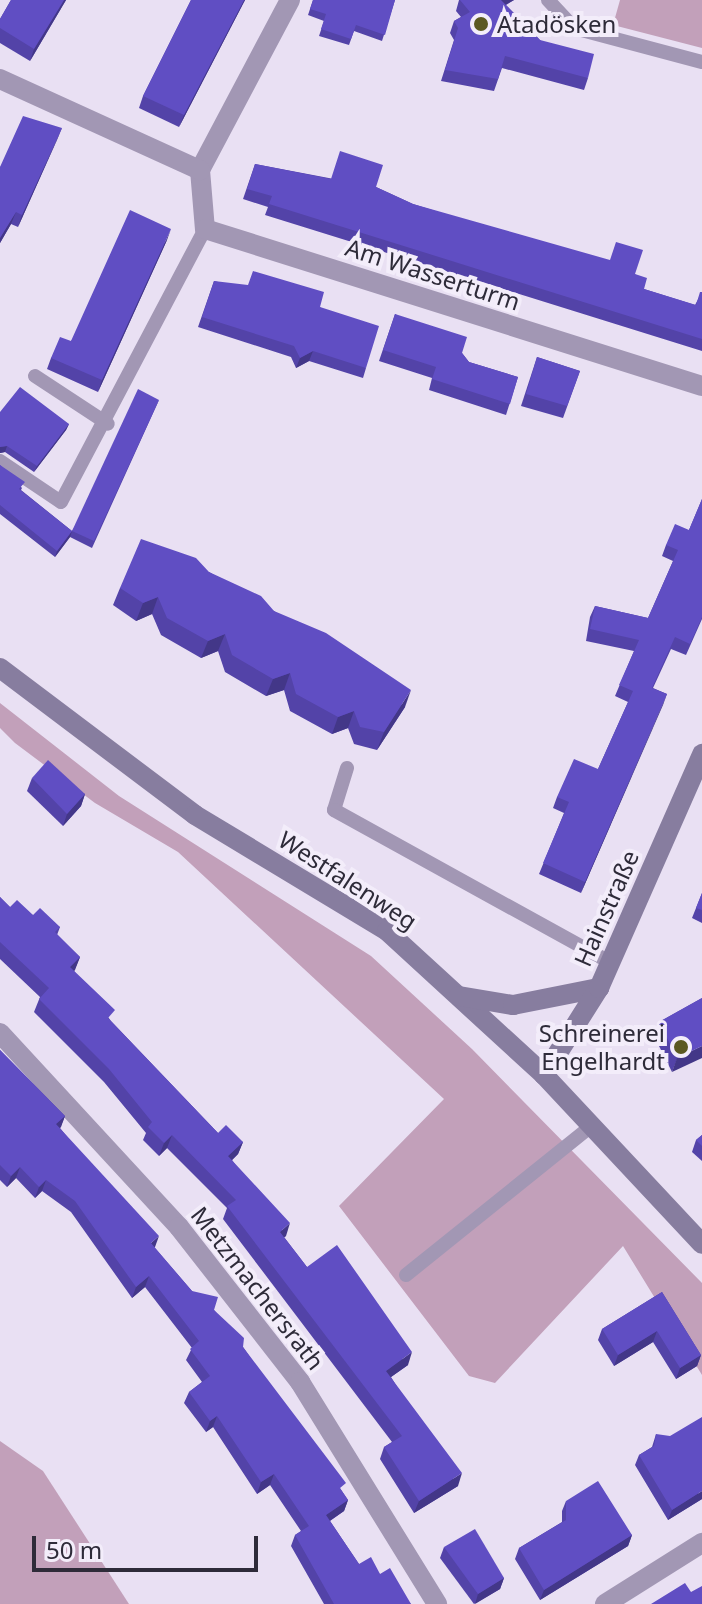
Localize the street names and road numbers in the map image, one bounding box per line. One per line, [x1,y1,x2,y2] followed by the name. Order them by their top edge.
[342,232,524,316] street label: Am Wasserturm
[273,825,423,935] street label: Westfalenweg
[568,845,644,971] street label: Hainstraße
[185,1201,331,1375] street label: Metzmachersrath

